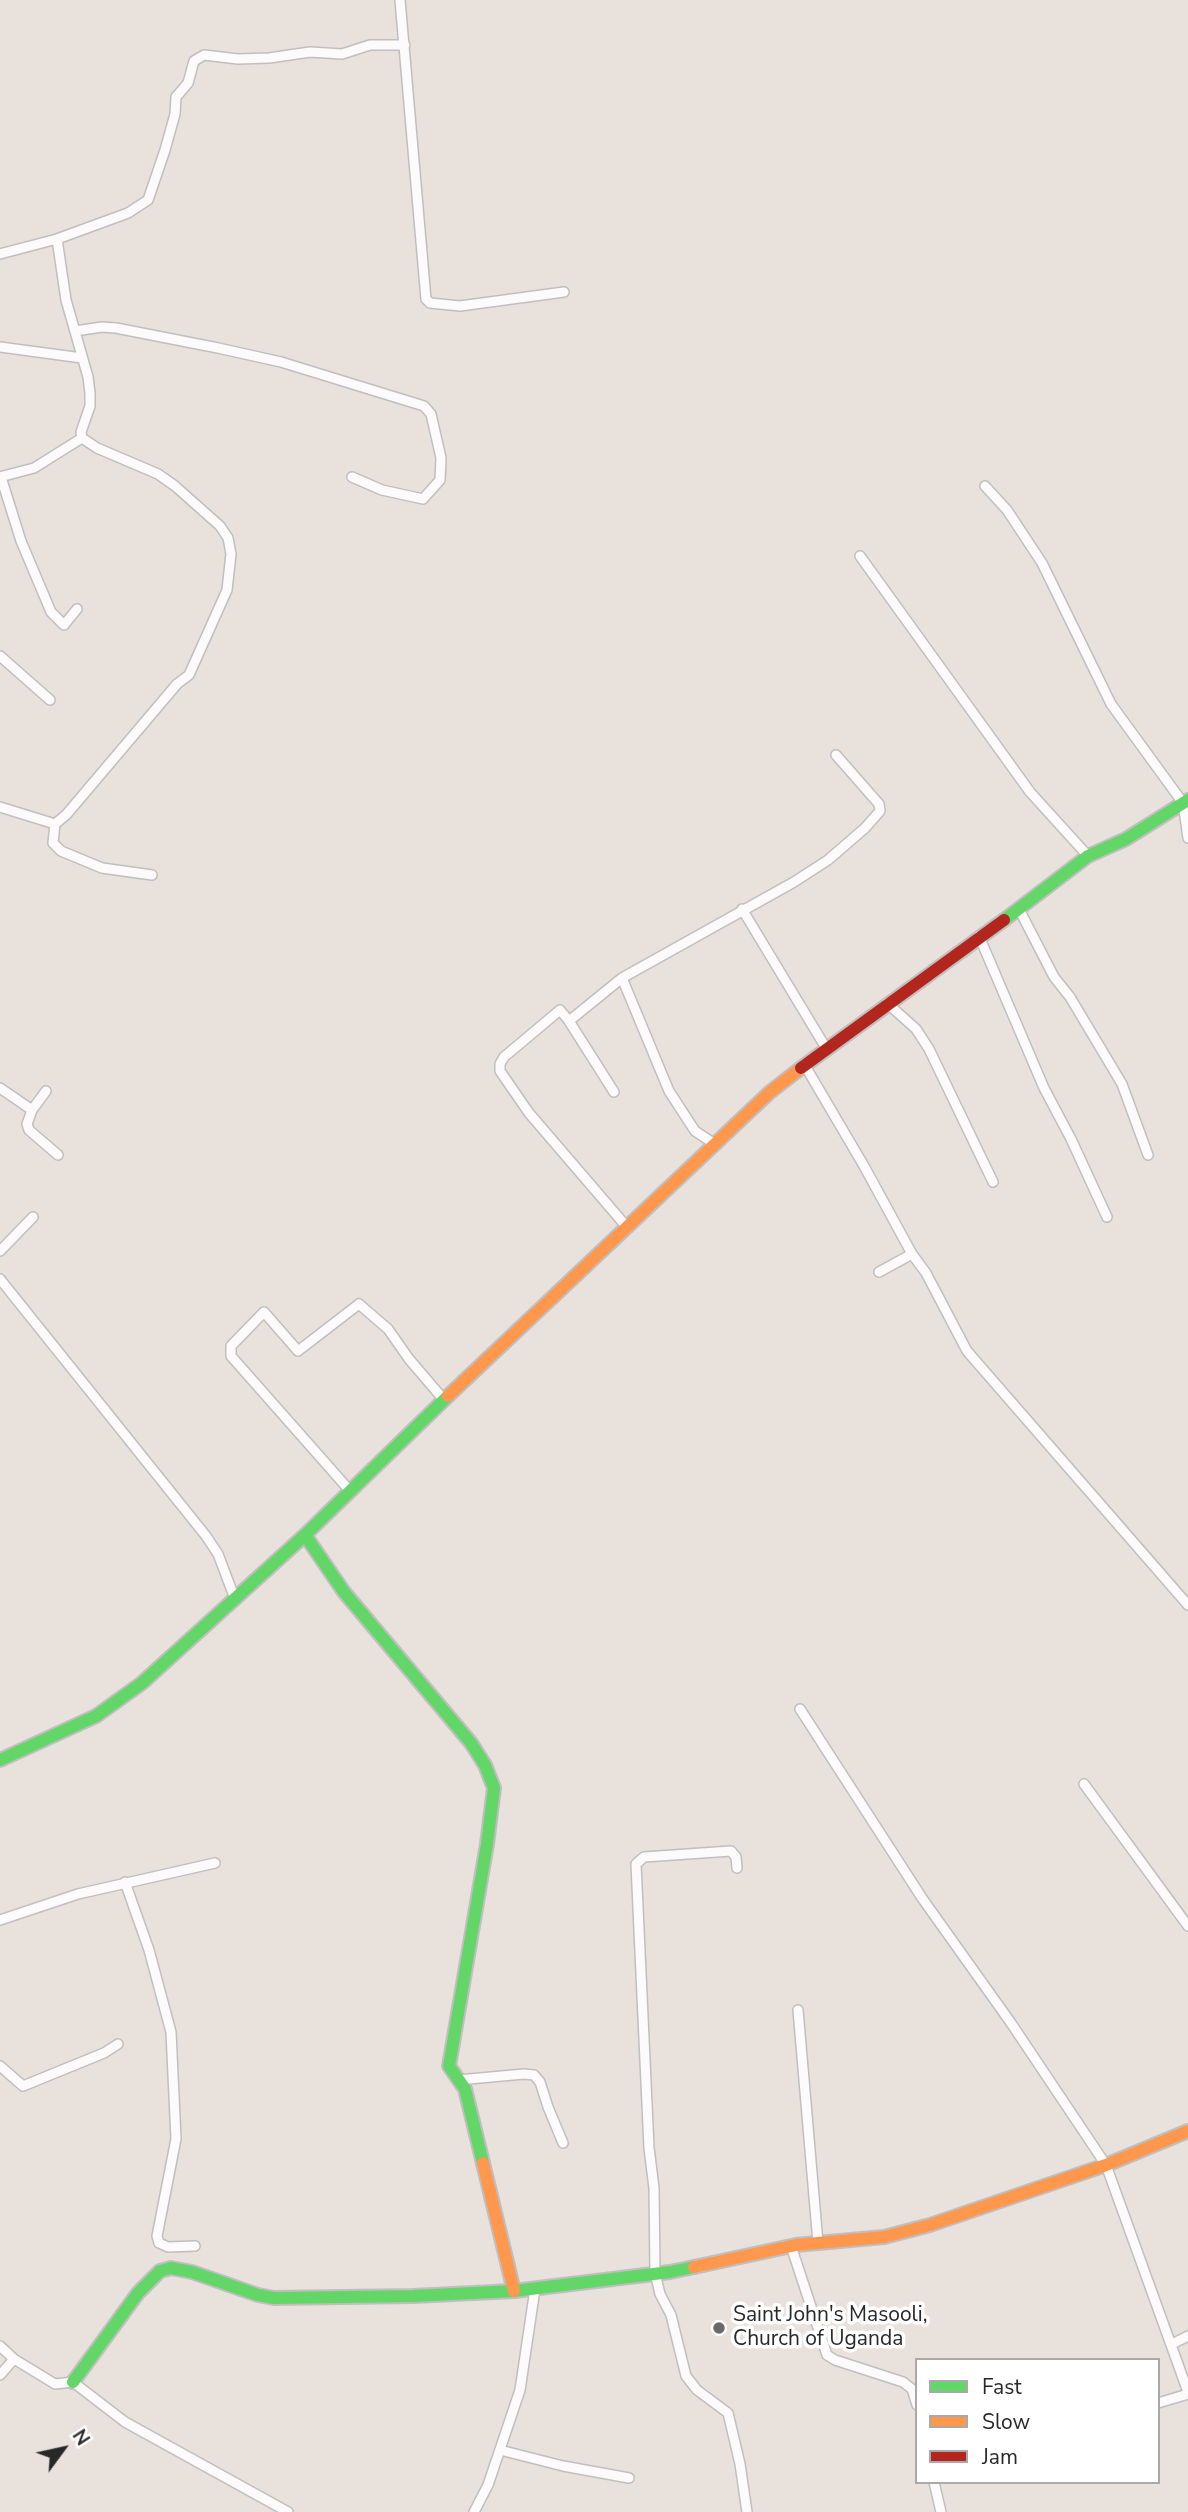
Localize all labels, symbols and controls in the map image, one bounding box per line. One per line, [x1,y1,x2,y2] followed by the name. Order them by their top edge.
[733,2303,927,2353] place label: Saint John's Masooli, Church of Uganda
[711,2320,727,2336] marker: Saint John's Masooli, Church of Uganda
[915,2358,1160,2484] legend
[982,2373,1022,2401] text: Fast
[982,2408,1030,2436] text: Slow
[28,2414,98,2484] north arrow
[66,2425,95,2451] text: N
[982,2443,1018,2471] text: Jam

